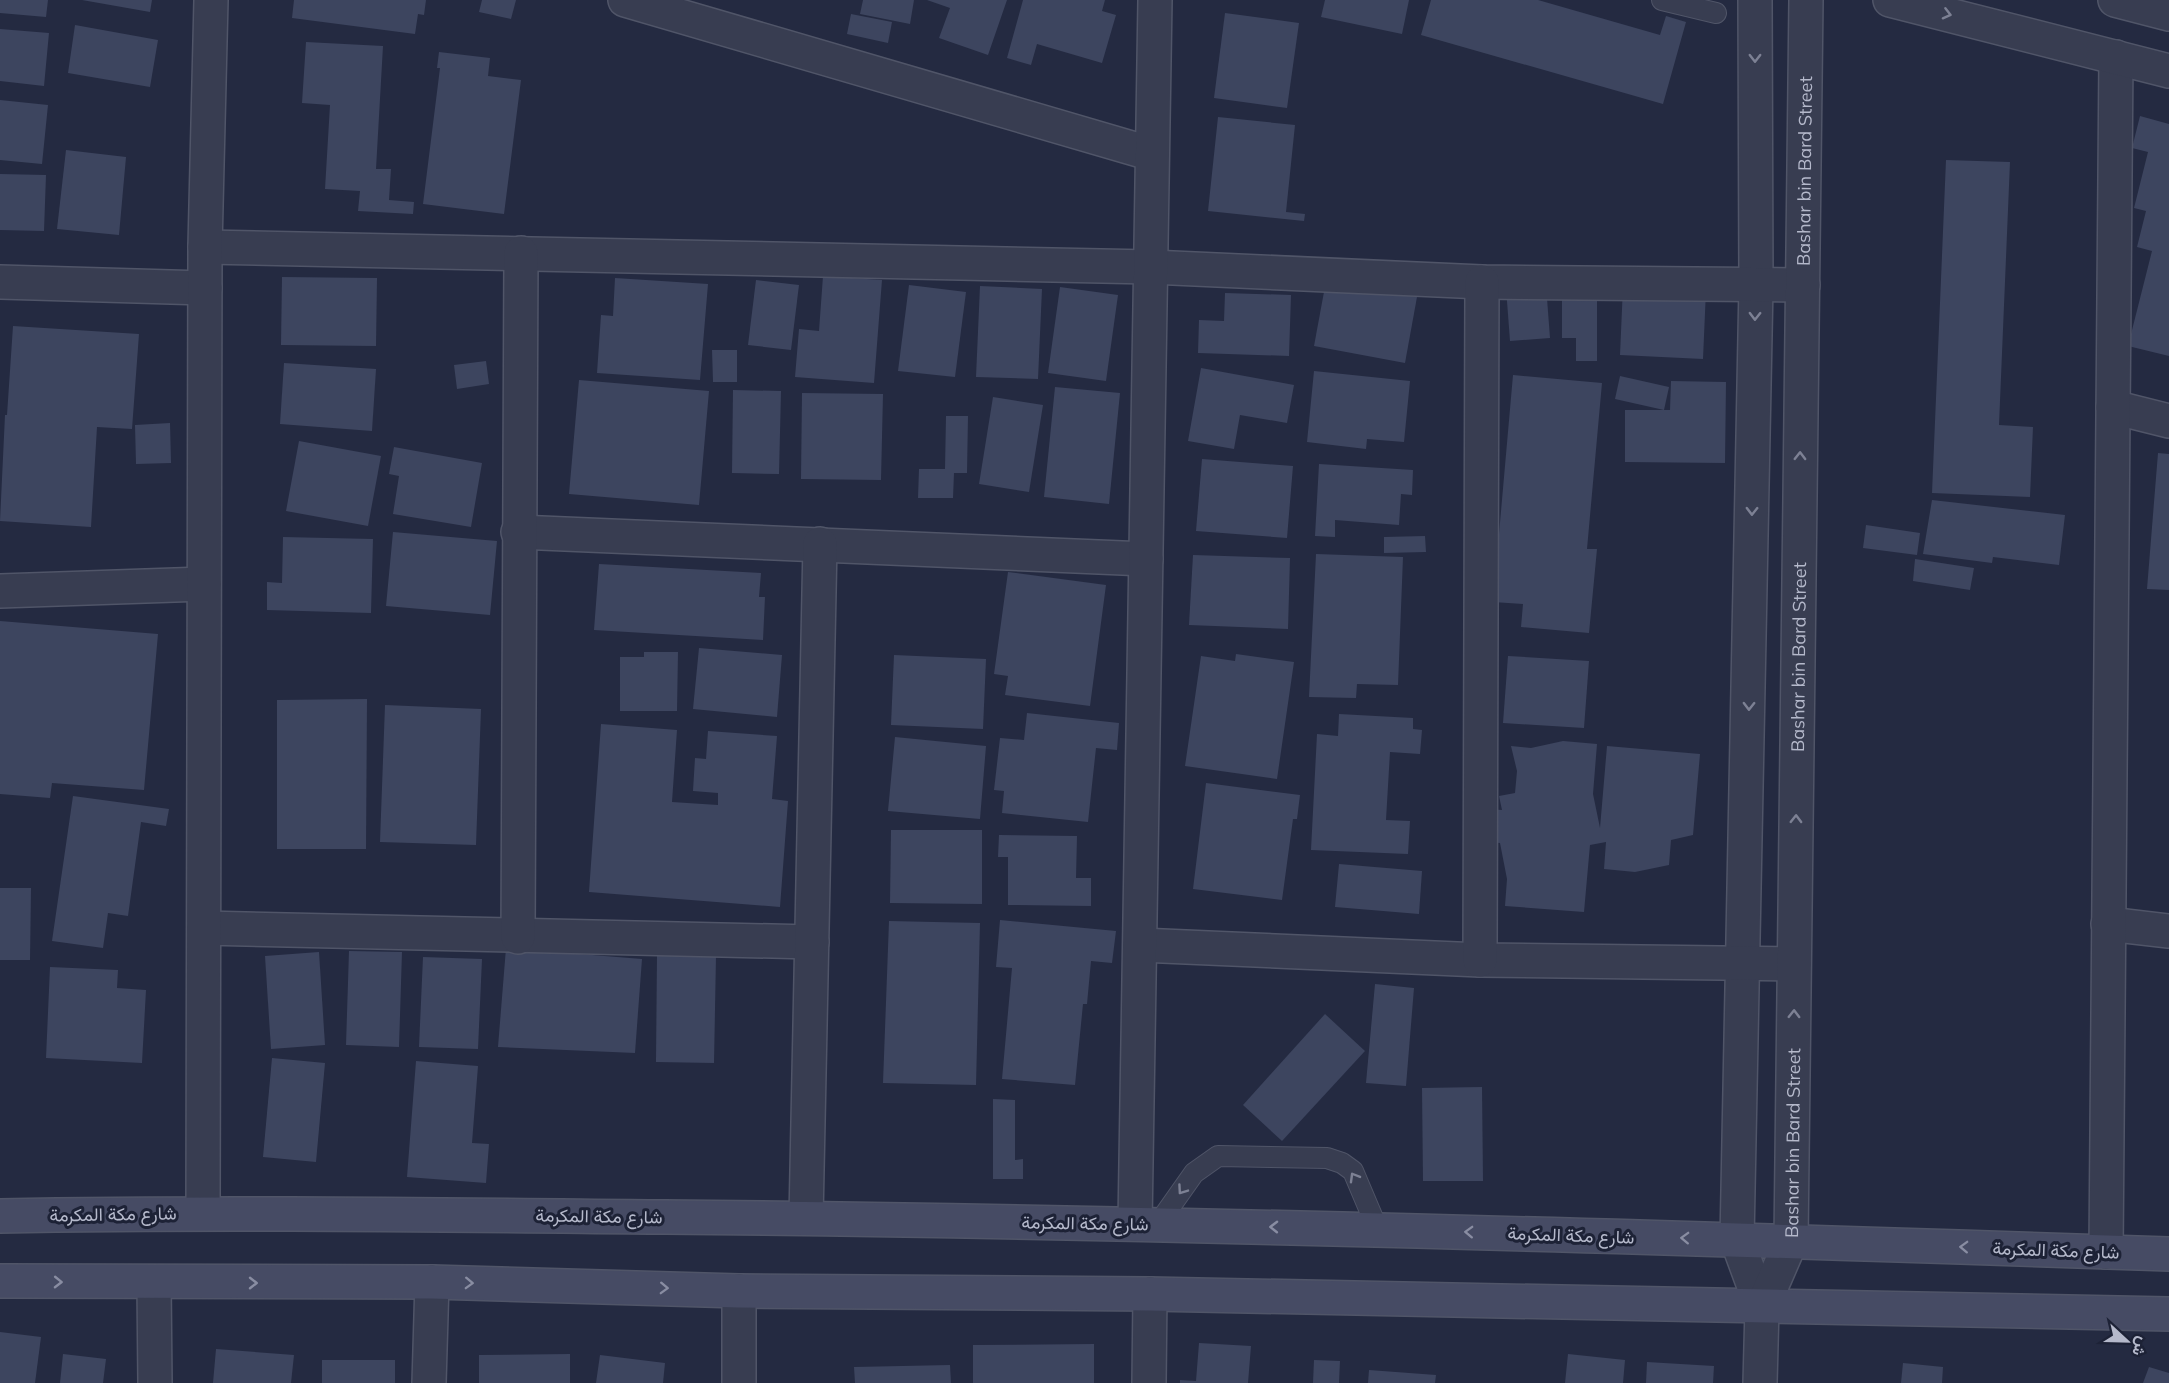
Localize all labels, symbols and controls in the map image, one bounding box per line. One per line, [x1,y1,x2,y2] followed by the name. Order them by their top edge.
[1942,7,1952,20] one-way arrow
[1749,54,1761,63] one-way arrow
[1791,76,1817,266] street label: Bashar bin Bard Street
[1749,312,1761,321] one-way arrow
[1794,452,1807,461] one-way arrow
[1746,507,1758,516] one-way arrow
[1785,562,1811,752] street label: Bashar bin Bard Street
[1743,702,1755,711] one-way arrow
[1790,815,1802,824] one-way arrow
[1788,1010,1800,1019] one-way arrow
[1780,1048,1805,1238] street label: Bashar bin Bard Street
[1350,1173,1361,1183] one-way arrow
[1178,1184,1189,1195] one-way arrow
[49,1201,177,1228] street label: شارع مكة المكرمة
[535,1203,663,1230] street label: شارع مكة المكرمة
[1021,1210,1149,1237] street label: شارع مكة المكرمة
[1269,1221,1278,1234] one-way arrow
[1507,1221,1635,1250] street label: شارع مكة المكرمة
[1464,1226,1473,1239] one-way arrow
[1680,1232,1689,1245] one-way arrow
[1992,1236,2120,1265] street label: شارع مكة المكرمة
[1959,1240,1968,1253] one-way arrow
[54,1276,63,1288] one-way arrow
[465,1276,474,1289] one-way arrow
[249,1277,258,1289] one-way arrow
[660,1282,669,1295] one-way arrow
[2097,1311,2157,1371] north arrow
[2128,1334,2154,1359] text: ش

